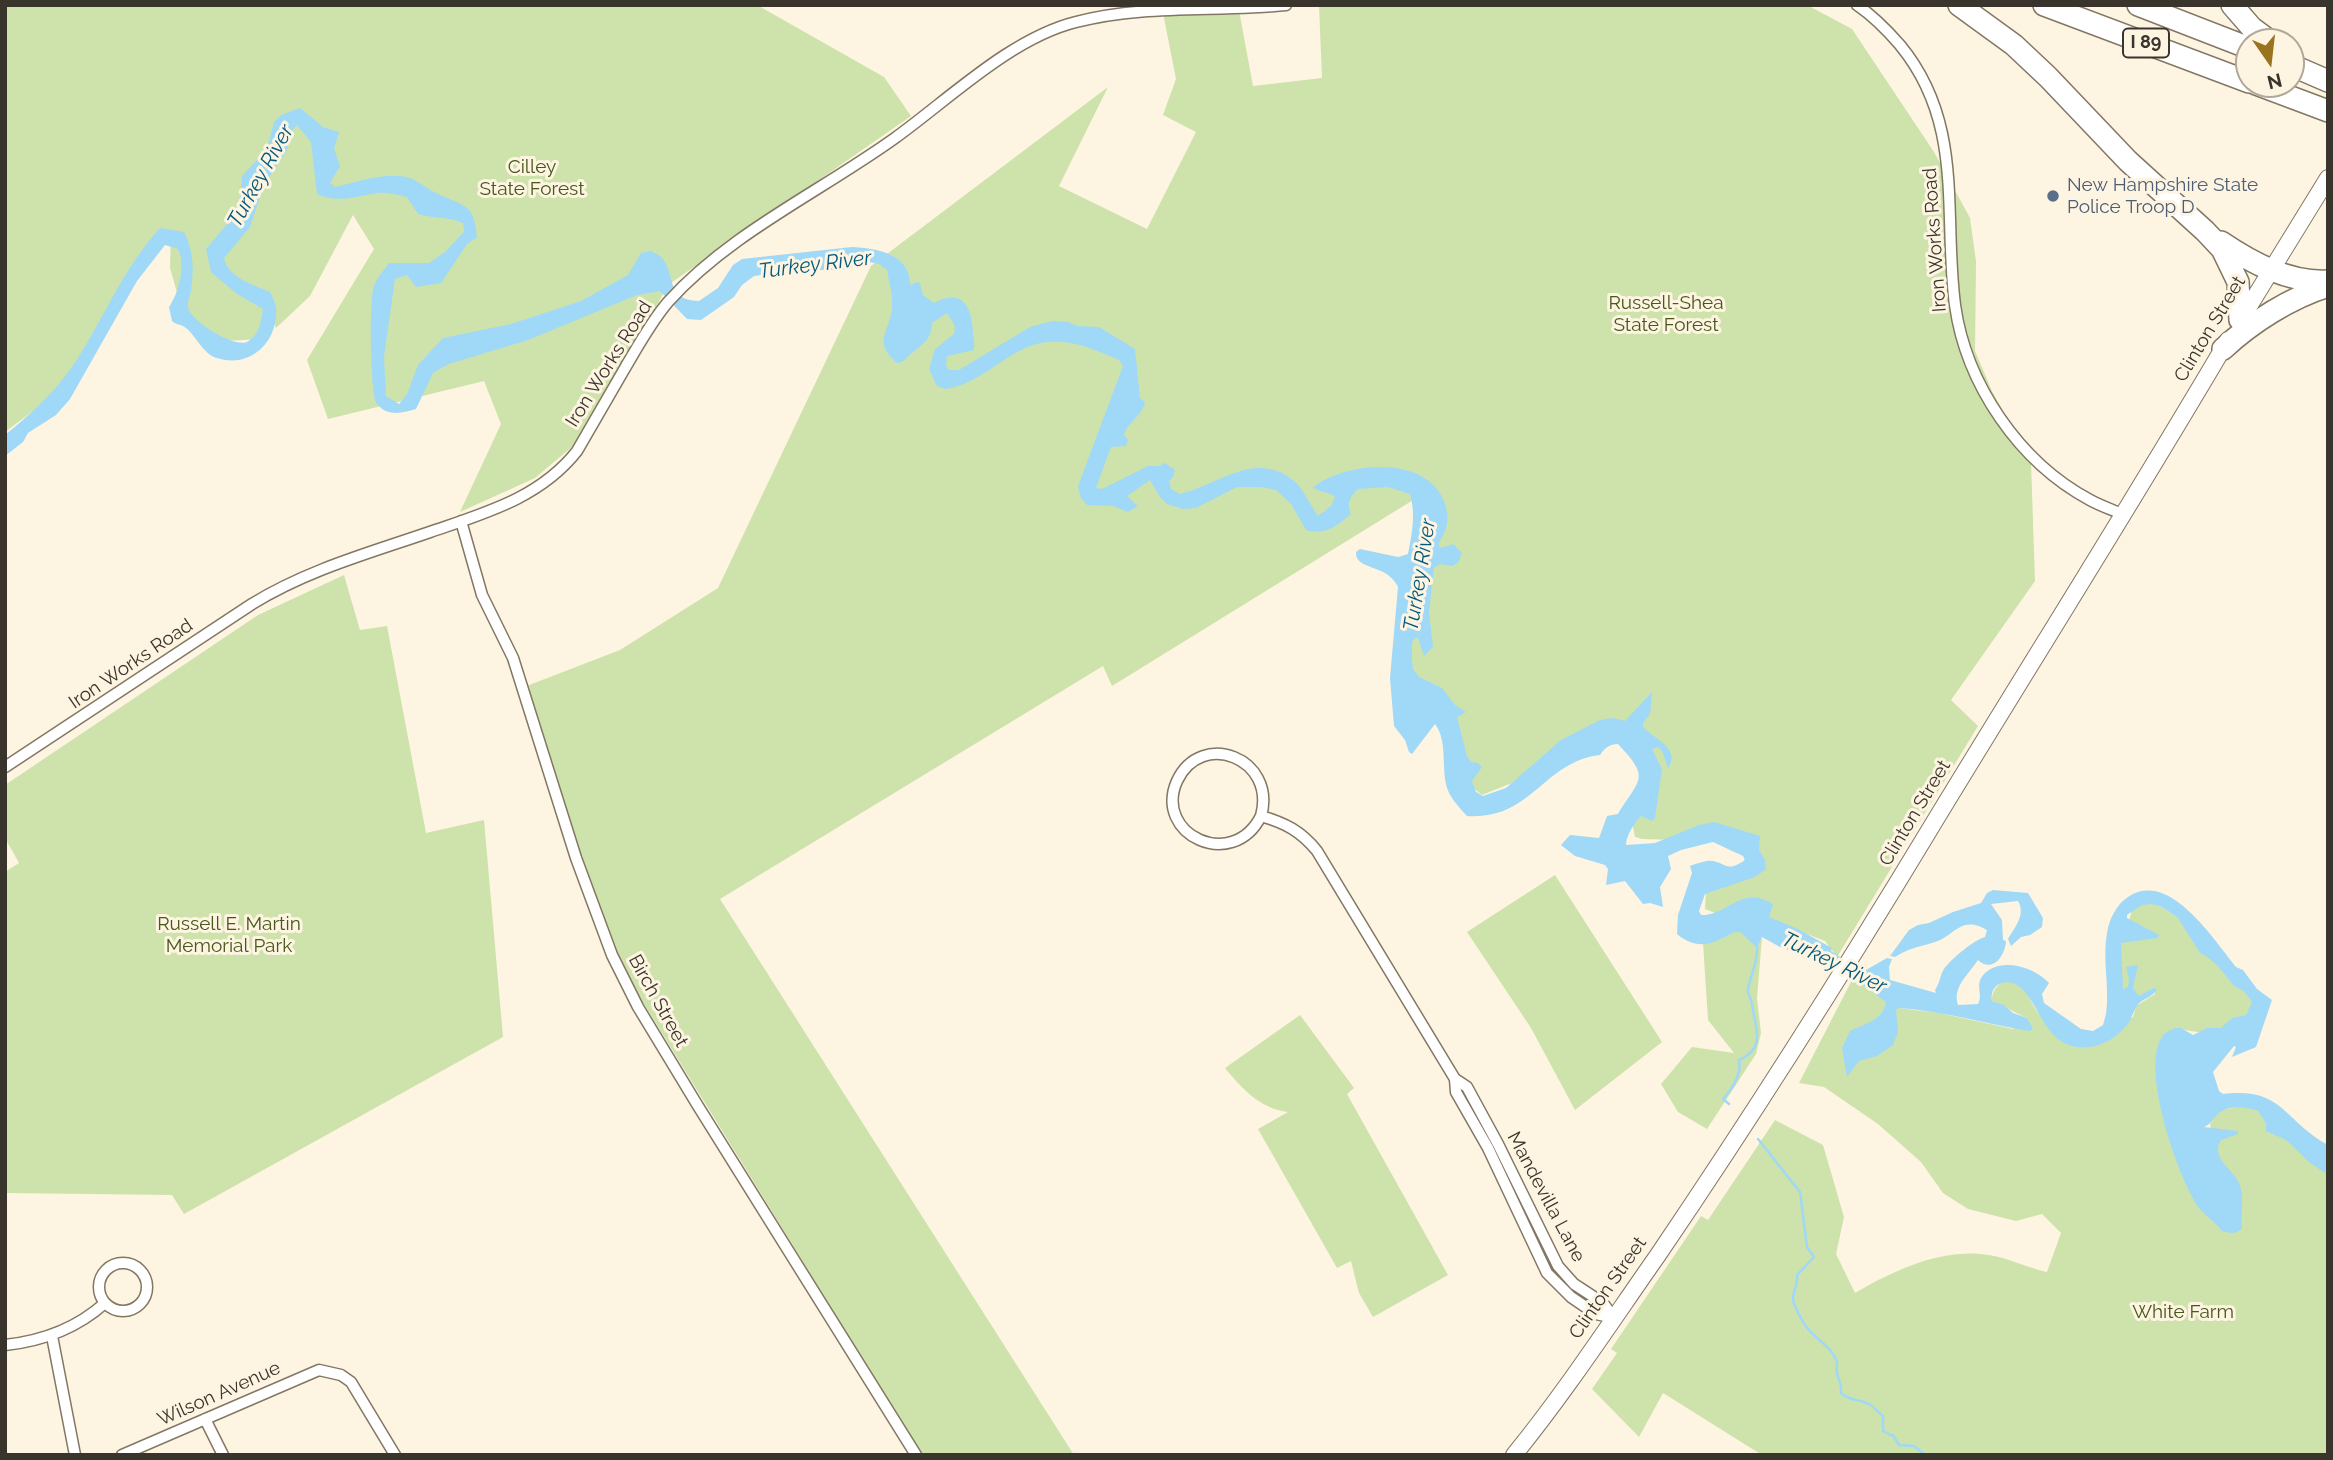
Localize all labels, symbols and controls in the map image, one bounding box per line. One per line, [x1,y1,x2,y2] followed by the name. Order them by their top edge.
[2123,28,2169,58] road number: I 89
[2235,28,2305,98] north arrow
[2265,69,2284,94] text: N
[222,120,300,232] water label: Turkey River
[479,156,585,200] park label: Cilley State Forest
[1919,167,1951,313] street label: Iron Works Road
[2067,174,2258,218] place label: New Hampshire State Police Troop D
[2045,188,2061,204] marker: New Hampshire State Police Troop D
[757,246,873,284] water label: Turkey River
[2169,272,2251,386] street label: Clinton Street
[1608,292,1724,336] park label: Russell-Shea State Forest
[561,297,657,431] street label: Iron Works Road
[1399,517,1441,633] water label: Turkey River
[65,614,197,714] street label: Iron Works Road
[1874,756,1956,870] street label: Clinton Street
[157,913,301,957] park label: Russell E. Martin Memorial Park
[1777,927,1891,999] water label: Turkey River
[623,951,693,1051] street label: Birch Street
[1502,1128,1590,1266] street label: Mandevilla Lane
[1564,1233,1652,1343] street label: Clinton Street
[2132,1301,2234,1323] park label: White Farm
[154,1357,284,1431] street label: Wilson Avenue

